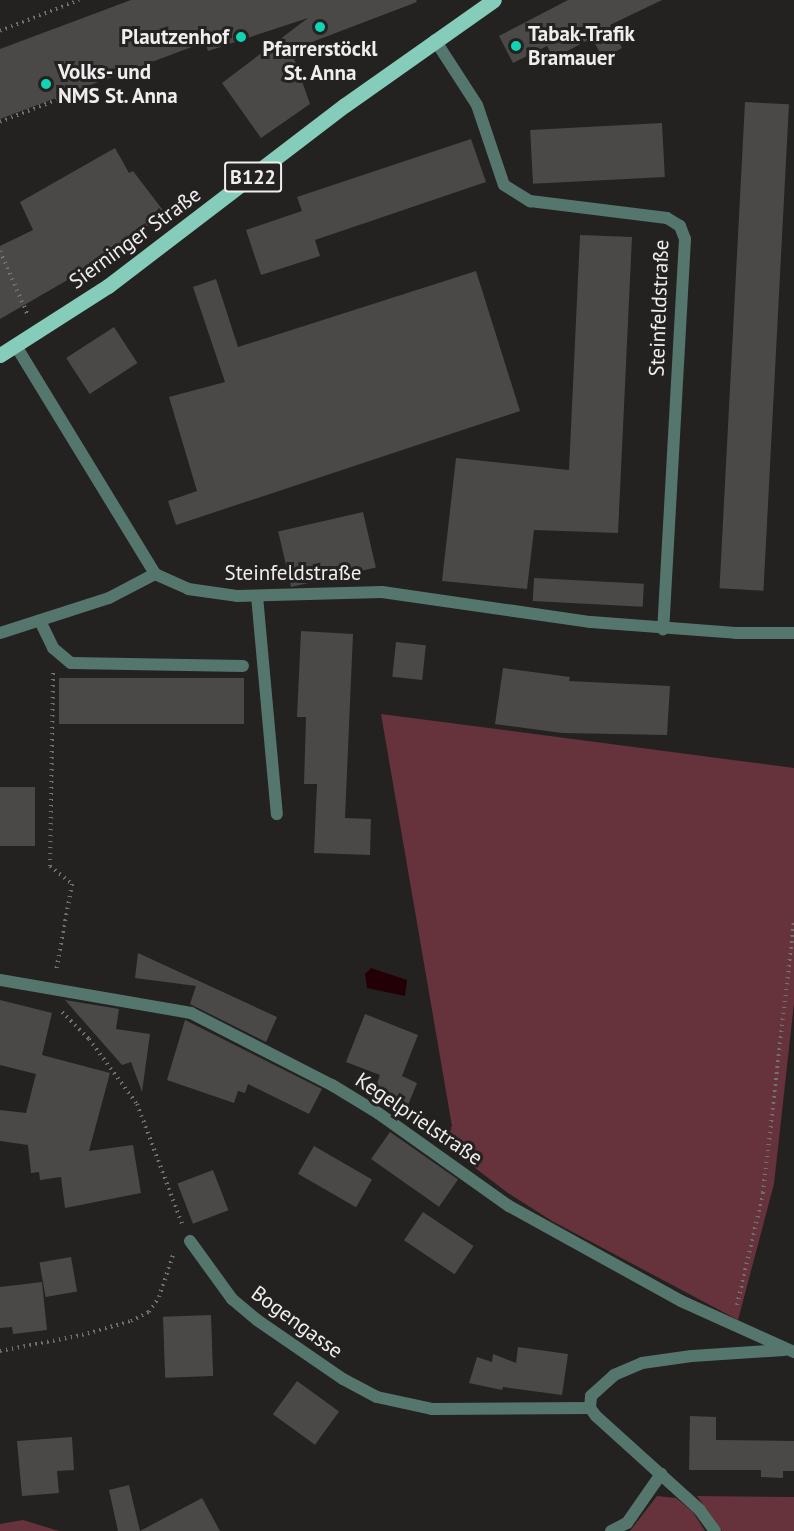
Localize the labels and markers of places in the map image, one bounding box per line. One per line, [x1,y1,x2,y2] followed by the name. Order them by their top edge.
[313,20,327,34] marker: Pfarrerstöckl St. Anna
[528,21,635,71] place label: Tabak-Trafik Bramauer
[121,24,229,50] place label: Plautzenhof
[234,30,248,44] marker: Plautzenhof
[263,36,377,86] place label: Pfarrerstöckl St. Anna
[509,39,523,53] marker: Tabak-Trafik Bramauer
[58,59,180,109] place label: Volks- und NMS St. Anna
[39,77,53,91] marker: Volks- und NMS St. Anna

